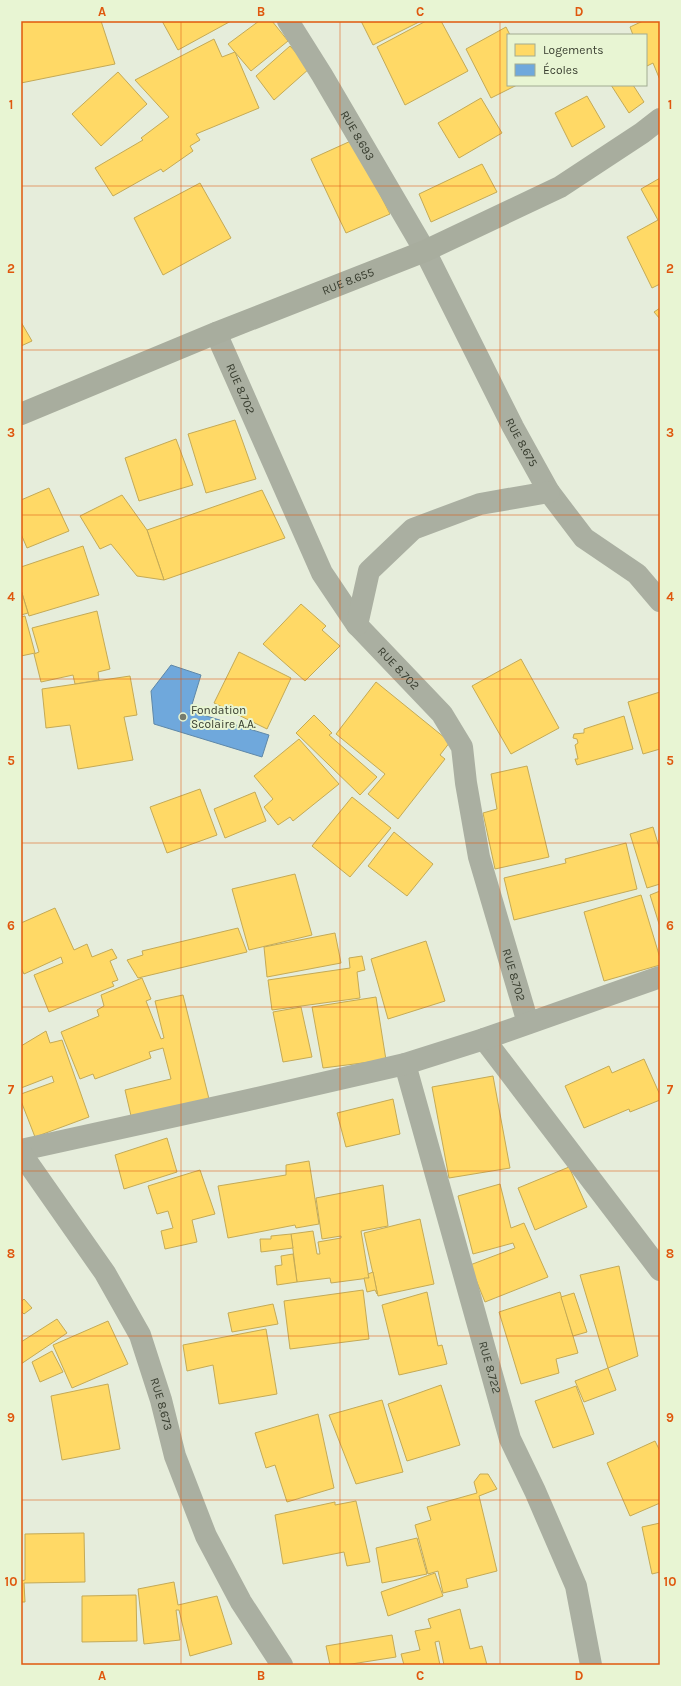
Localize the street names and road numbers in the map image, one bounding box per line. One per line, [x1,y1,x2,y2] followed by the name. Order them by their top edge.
[337,108,377,163] street label: RUE 8.693
[320,265,376,298] street label: RUE 8.655
[223,361,258,416] street label: RUE 8.702
[503,416,541,469] street label: RUE 8.675
[375,644,422,693] street label: RUE 8.702
[499,947,528,1003] street label: RUE 8.702
[476,1339,504,1395] street label: RUE 8.722
[147,1376,175,1432] street label: RUE 8.673

